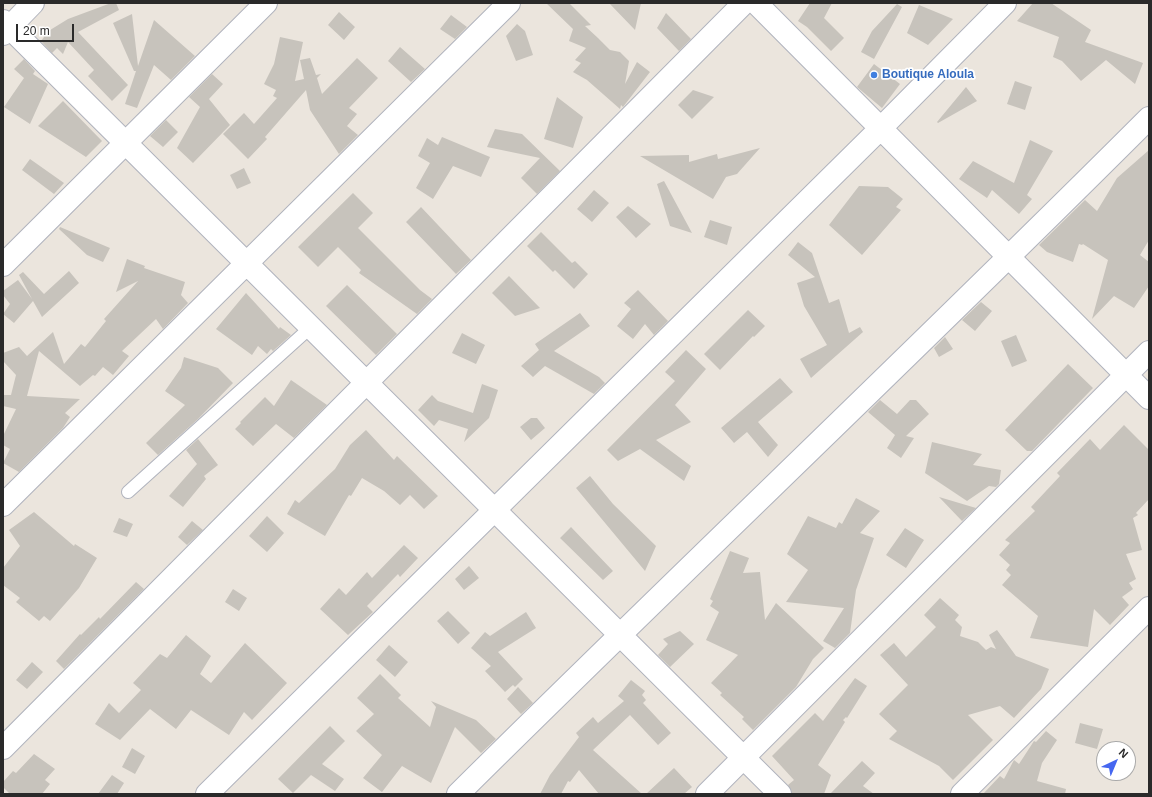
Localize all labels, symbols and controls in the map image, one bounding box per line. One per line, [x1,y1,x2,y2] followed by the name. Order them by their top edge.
[18,16,76,42] scale bar
[23,24,50,38] text: 20 m
[882,68,974,82] place label: Boutique Aloula
[869,70,879,80] marker: Boutique Aloula
[1096,741,1136,781] north arrow
[1117,746,1131,760] text: N

